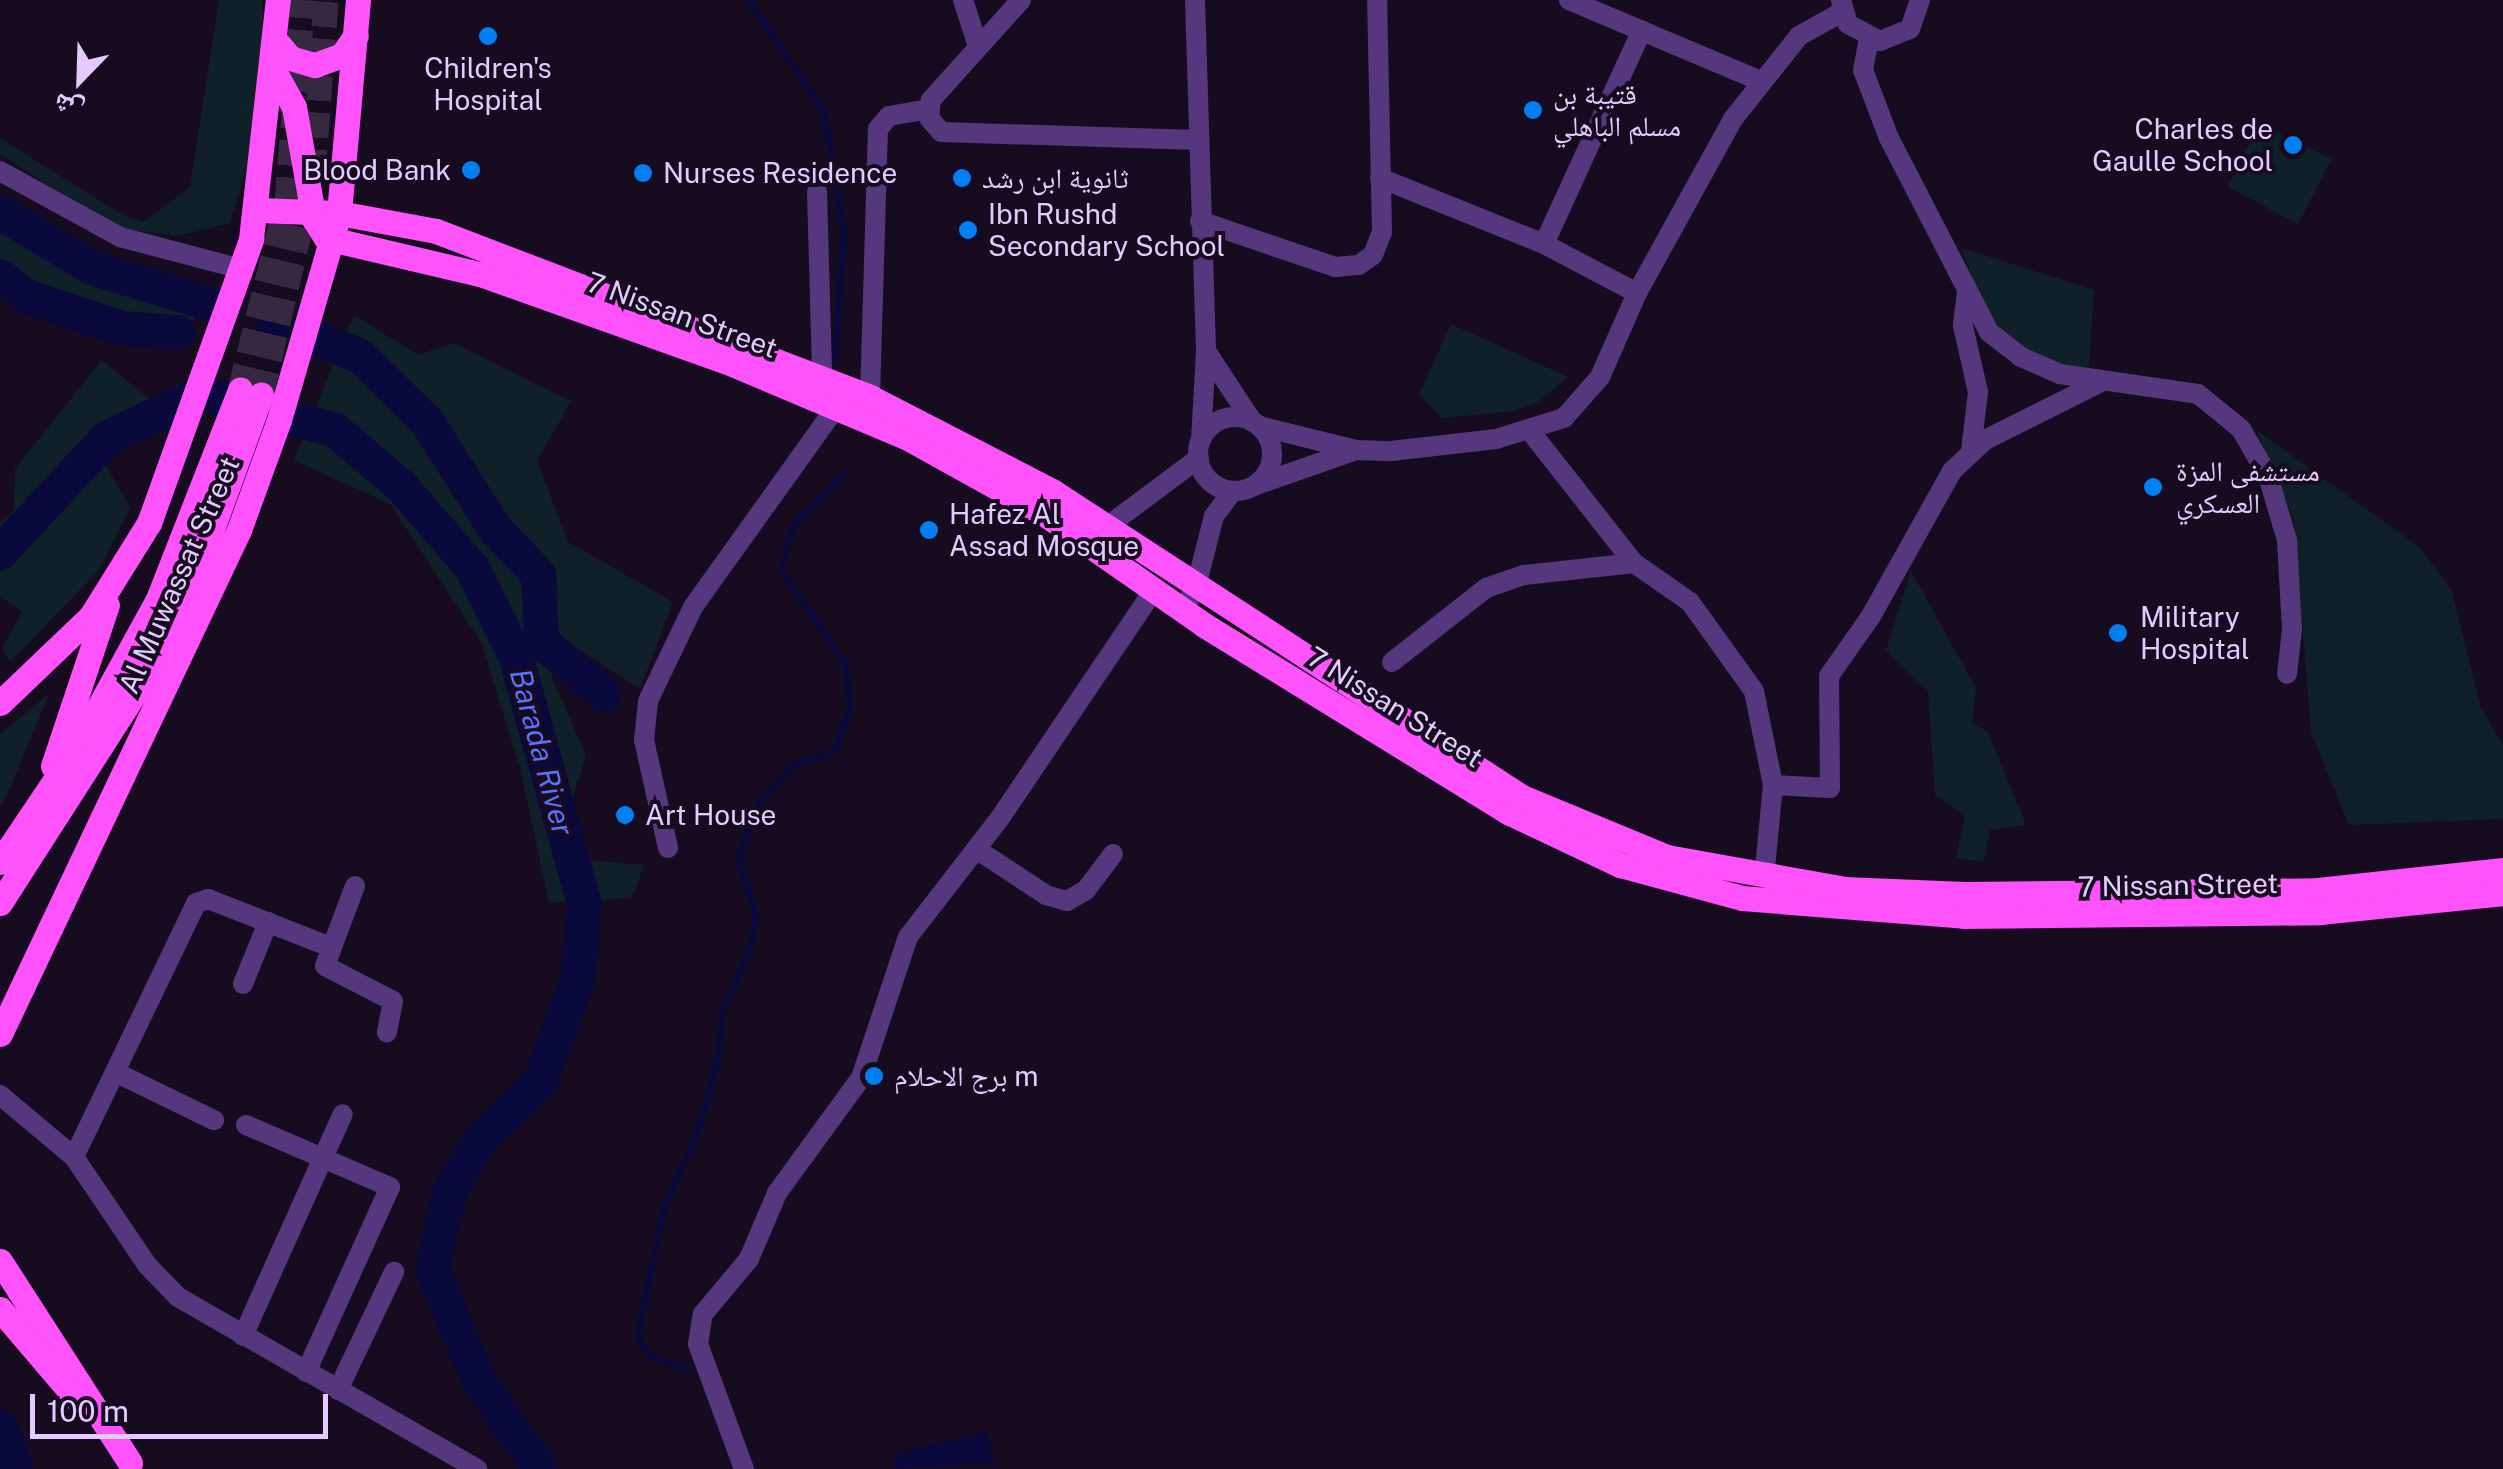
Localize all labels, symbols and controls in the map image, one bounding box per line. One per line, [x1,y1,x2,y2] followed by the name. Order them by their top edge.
[477,25,499,47] marker: Children's Hospital
[30,30,130,130] north arrow
[424,51,552,117] place label: Children's Hospital
[1553,77,1681,143] place label: قتيبة بن مسلم الباهلي
[48,87,88,129] text: ش
[1522,99,1544,121] marker: قتيبة بن مسلم الباهلي
[2092,112,2273,178] place label: Charles de Gaulle School
[2282,134,2304,156] marker: Charles de Gaulle School
[303,153,451,187] place label: Blood Bank
[663,156,897,190] place label: Nurses Residence
[460,159,482,181] marker: Blood Bank
[982,161,1129,195] place label: ثانوية ابن رشد
[632,162,654,184] marker: Nurses Residence
[951,167,973,189] marker: ثانوية ابن رشد
[988,197,1225,263] place label: Ibn Rushd Secondary School
[957,219,979,241] marker: Ibn Rushd Secondary School
[582,265,782,365] street label: 7 Nissan Street
[112,451,246,699] street label: Al Muwassat Street
[2176,454,2320,520] place label: مستشفى المزة العسكري
[2140,474,2166,500] marker: مستشفى المزة العسكري
[949,497,1139,563] place label: Hafez Al Assad Mosque
[918,519,940,541] marker: Hafez Al Assad Mosque
[2140,600,2250,666] place label: Military Hospital
[2105,620,2131,646] marker: Military Hospital
[1301,640,1489,774] street label: 7 Nissan Street
[502,665,582,839] water label: Barada River
[645,798,776,832] place label: Art House
[614,804,636,826] marker: Art House
[2078,866,2278,904] street label: 7 Nissan Street
[894,1059,1038,1093] place label: برج الاحلام m
[863,1065,885,1087] marker: برج الاحلام m
[35,1374,332,1436] scale bar
[47,1393,129,1429] text: 100 m

